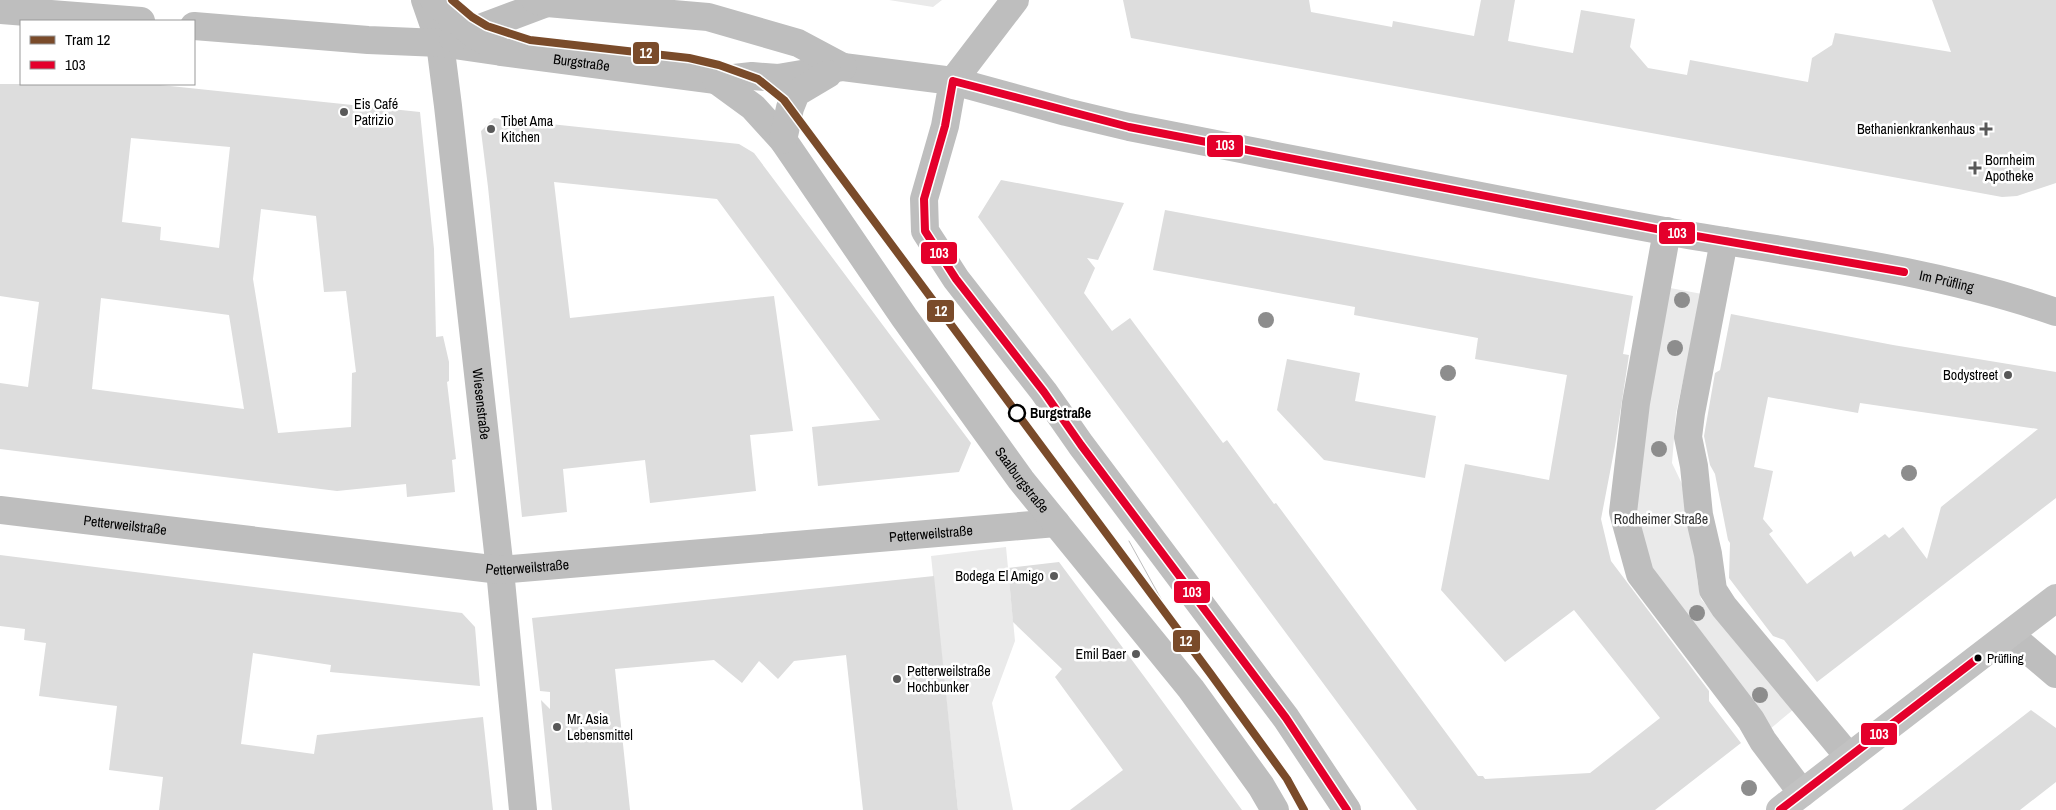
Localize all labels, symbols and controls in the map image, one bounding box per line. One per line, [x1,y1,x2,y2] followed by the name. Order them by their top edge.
[20,20,195,85] legend
[65,29,111,50] text: Tram 12
[632,41,660,65] line badge: 12
[640,44,652,62] text: 12
[552,50,611,75] street label: Burgstraße
[65,54,86,75] text: 103
[354,95,398,129] place label: Eis Café Patrizio
[338,106,350,118] marker: Eis Café Patrizio
[501,112,554,146] place label: Tibet Ama Kitchen
[1857,120,1975,138] place label: Bethanienkrankenhaus
[1979,122,1993,136] marker: Bethanienkrankenhaus
[485,123,497,135] marker: Tibet Ama Kitchen
[1206,134,1244,158] line badge: 103
[1215,136,1235,154] text: 103
[1984,151,2035,185] place label: Bornheim Apotheke
[1969,162,1981,174] marker: Bornheim Apotheke
[1658,221,1696,245] line badge: 103
[1667,224,1687,242] text: 103
[920,241,958,265] line badge: 103
[929,244,949,262] text: 103
[1918,266,1976,296] street label: Im Prüfling
[926,299,955,323] line badge: 12
[935,302,947,320] text: 12
[1943,366,1998,384] place label: Bodystreet
[468,368,494,441] street label: Wiesenstraße
[2002,369,2014,381] marker: Bodystreet
[1008,404,1026,422] marker: Burgstraße
[1030,404,1091,422] place label: Burgstraße
[991,443,1053,517] street label: Saalburgstraße
[1614,510,1708,528] park label: Rodheimer Straße
[82,511,168,539] street label: Petterweilstraße
[888,521,973,546] street label: Petterweilstraße
[485,555,570,579] street label: Petterweilstraße
[955,567,1044,585] place label: Bodega El Amigo
[1048,570,1060,582] marker: Bodega El Amigo
[1173,580,1211,604] line badge: 103
[1182,583,1202,601] text: 103
[1172,629,1201,653] line badge: 12
[1180,632,1192,650] text: 12
[1076,645,1126,663] place label: Emil Baer
[1130,648,1142,660] marker: Emil Baer
[1987,650,2024,667] place label: Prüfling
[1973,653,1983,663] marker: Prüfling
[907,662,991,696] place label: Petterweilstraße Hochbunker
[891,673,903,685] marker: Petterweilstraße Hochbunker
[567,710,633,744] place label: Mr. Asia Lebensmittel
[551,721,563,733] marker: Mr. Asia Lebensmittel
[1860,722,1898,746] line badge: 103
[1869,725,1889,743] text: 103

